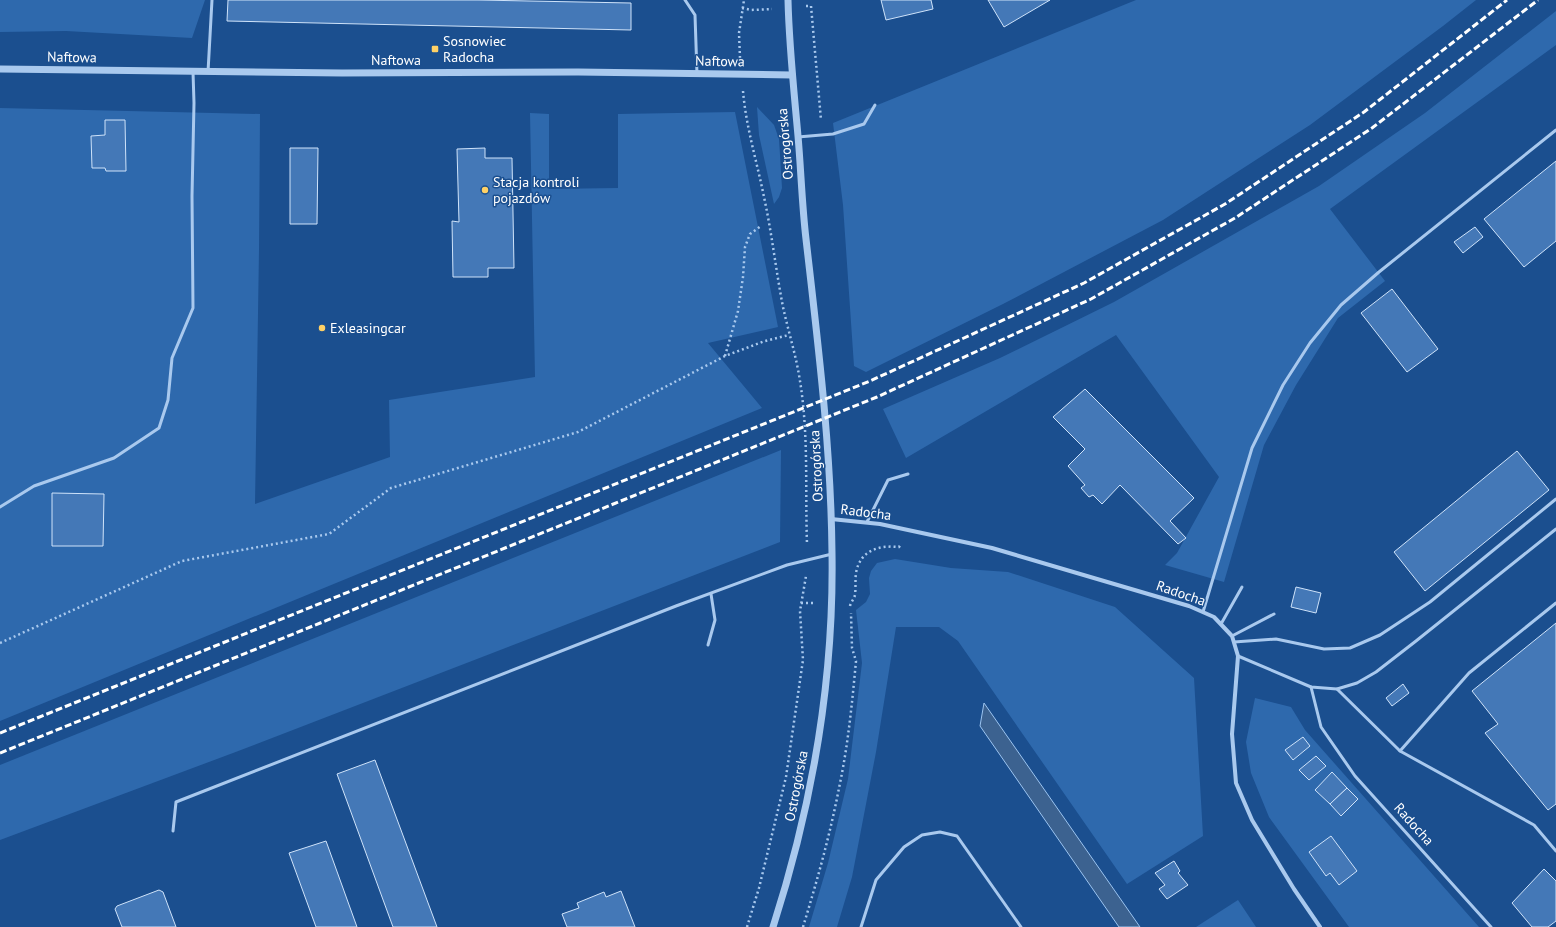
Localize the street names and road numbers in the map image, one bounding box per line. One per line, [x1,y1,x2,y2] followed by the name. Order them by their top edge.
[47,48,97,66] street label: Naftowa
[371,51,421,69] street label: Naftowa
[695,52,745,70] street label: Naftowa
[773,107,797,181] street label: Ostrogórska
[805,430,827,502] street label: Ostrogórska
[840,500,893,524] street label: Radocha
[1154,576,1208,610] street label: Radocha
[780,749,812,823] street label: Ostrogórska
[1390,799,1438,849] street label: Radocha

